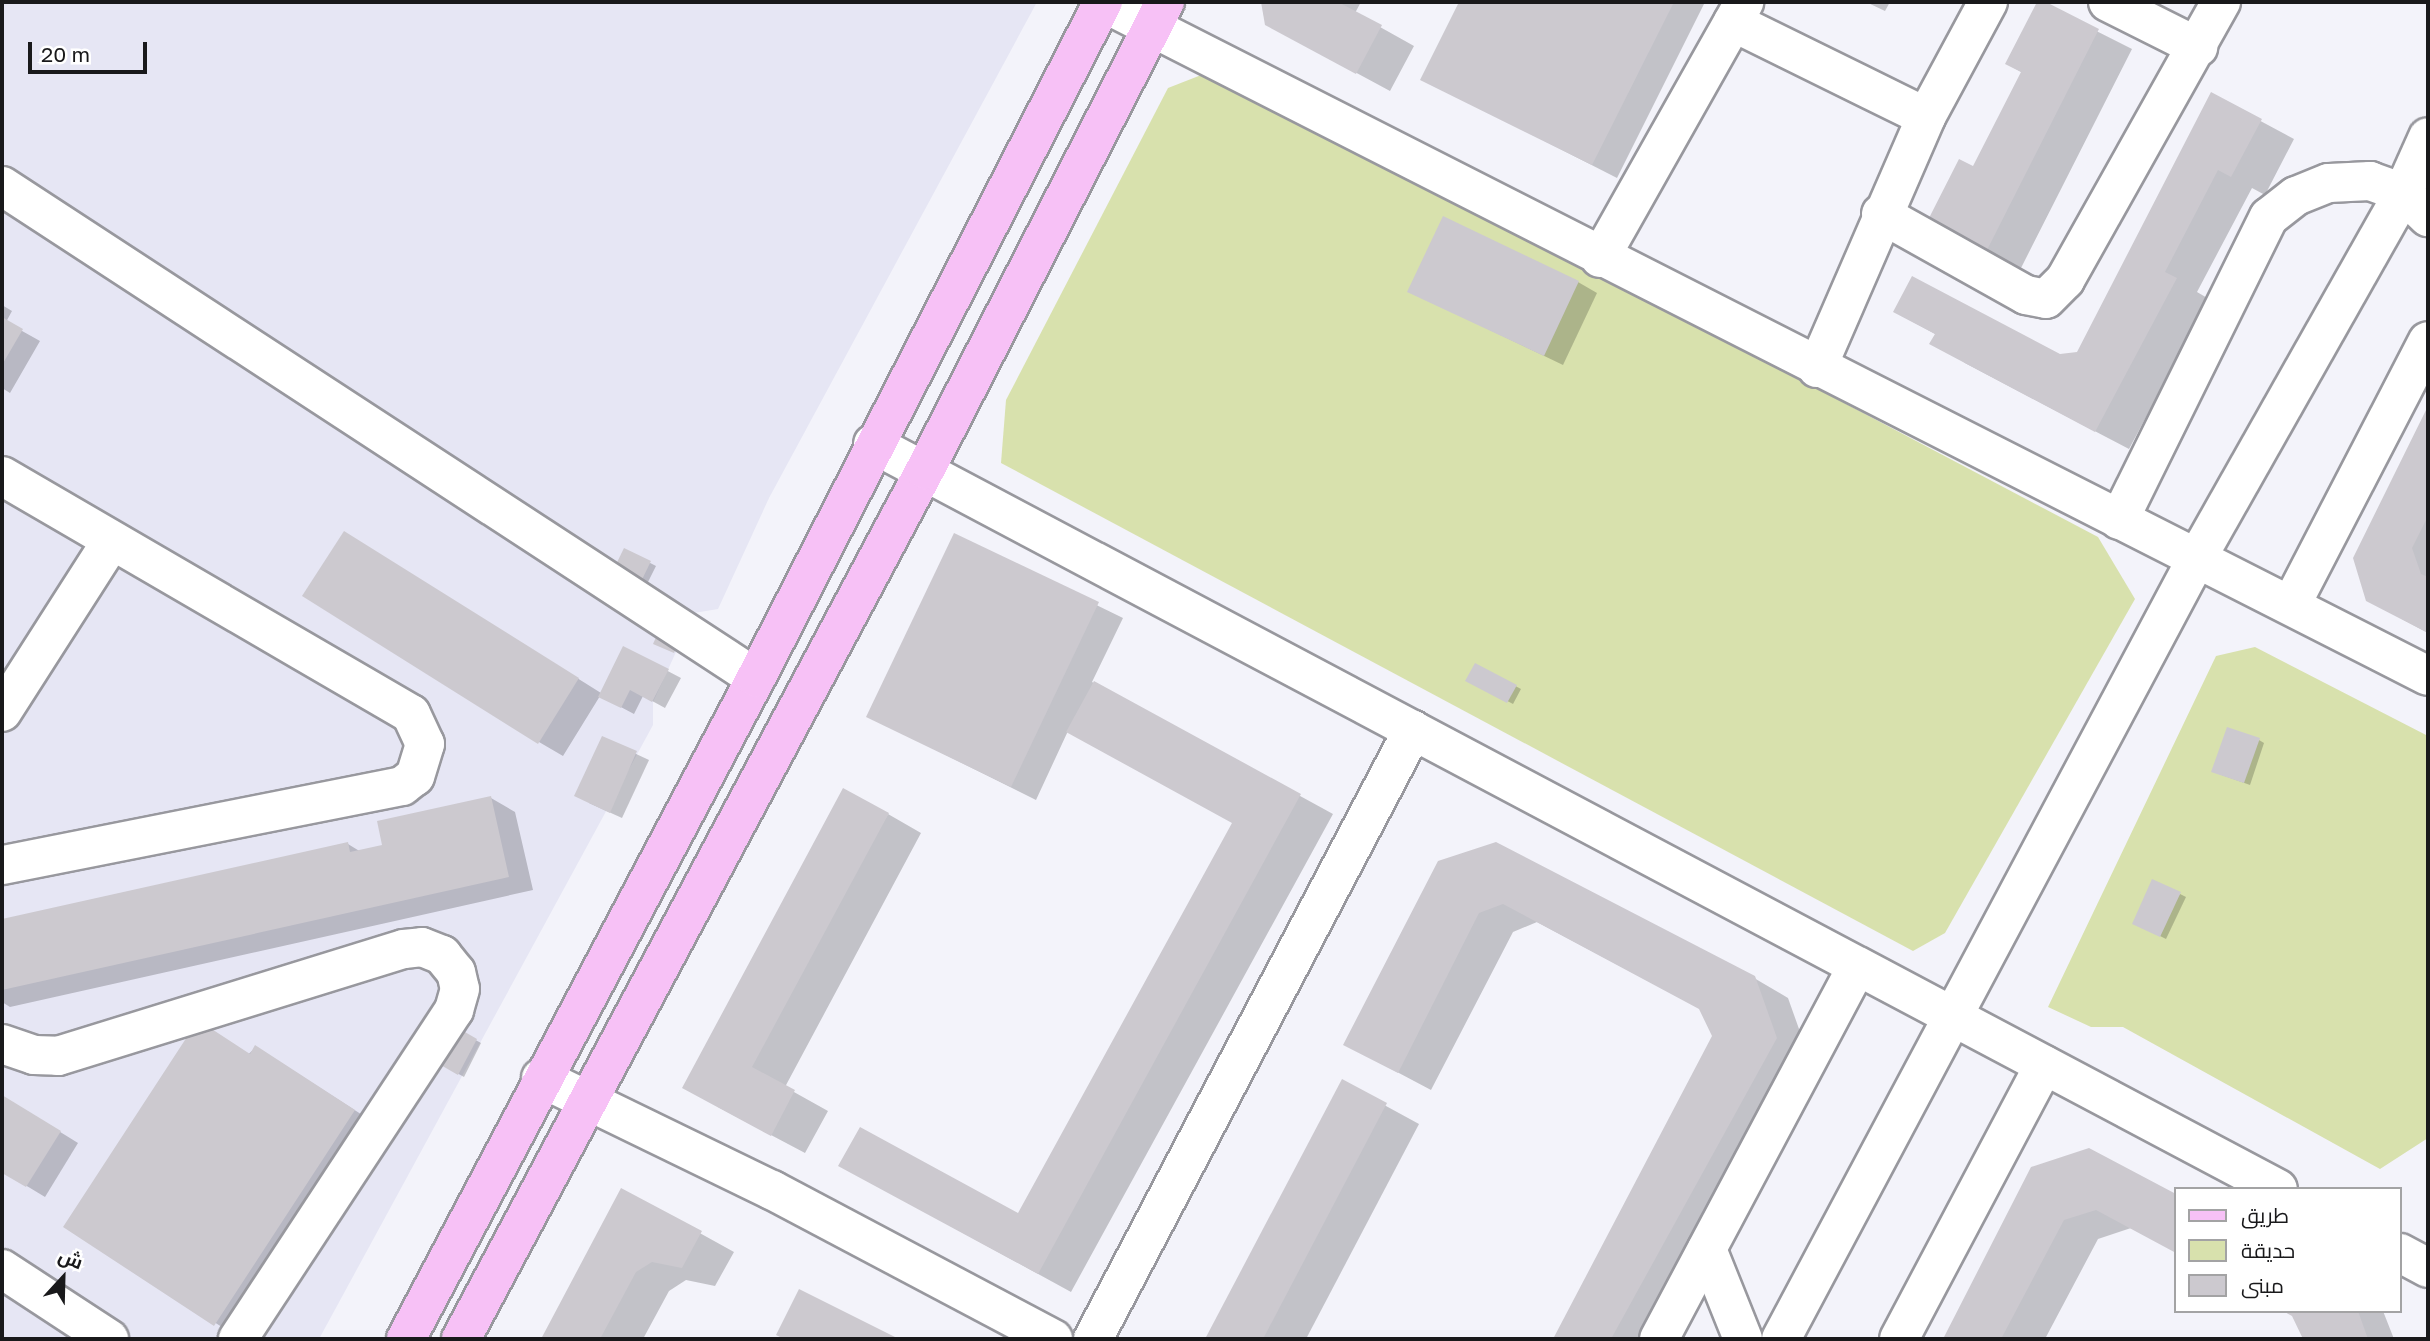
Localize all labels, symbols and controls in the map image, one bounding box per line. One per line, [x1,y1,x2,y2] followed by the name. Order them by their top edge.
[32,28,150,72] scale bar
[41,41,90,67] text: 20 m
[2174,1187,2402,1313] legend
[2241,1202,2289,1228] text: طريق
[2241,1237,2295,1263] text: حديقة
[28,1243,98,1313] north arrow
[55,1243,87,1273] text: ش
[2241,1272,2284,1298] text: مبنى

